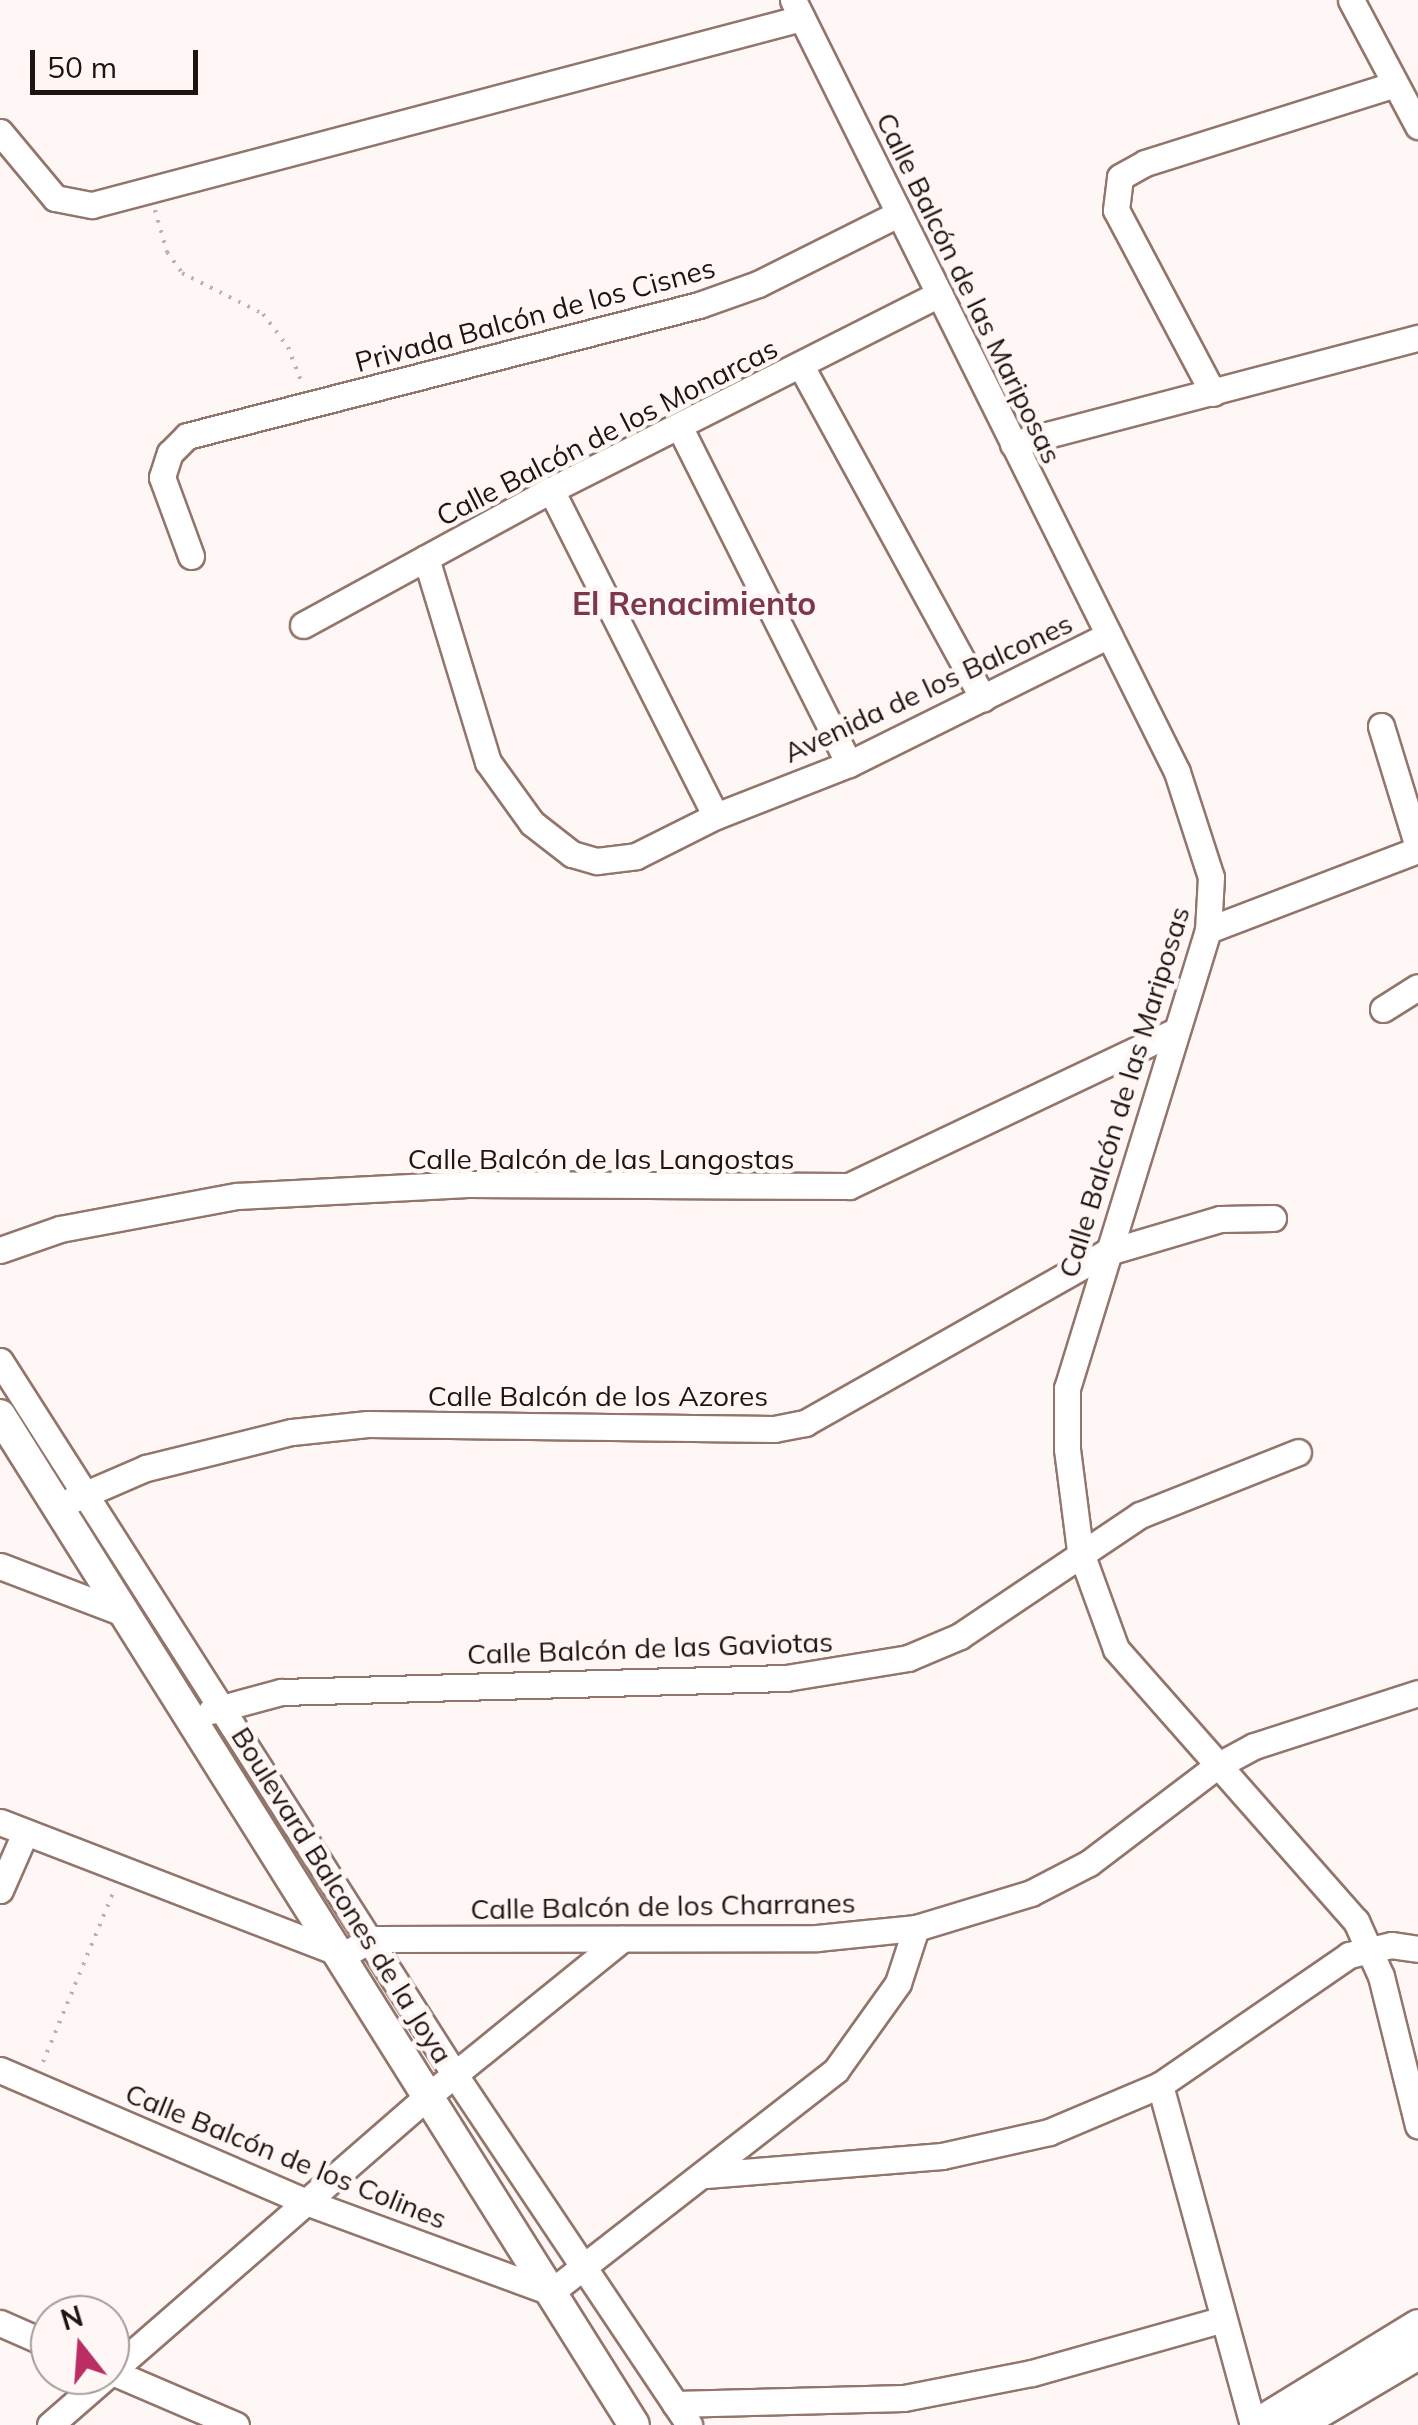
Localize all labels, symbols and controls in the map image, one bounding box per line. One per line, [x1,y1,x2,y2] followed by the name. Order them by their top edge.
[35,30,202,92] scale bar
[47,48,117,86] text: 50 m
[869,107,1069,469] street label: Calle Balcón de las Mariposas
[351,251,719,379] street label: Privada Balcón de los Cisnes
[431,331,783,533] street label: Calle Balcón de los Monarcas
[572,584,816,622] district label: El Renacimiento
[778,606,1078,770] street label: Avenida de los Balcones
[1051,902,1197,1282] street label: Calle Balcón de las Mariposas
[408,1142,794,1176] street label: Calle Balcón de las Langostas
[428,1379,768,1413] street label: Calle Balcón de los Azores
[466,1625,834,1671] street label: Calle Balcón de las Gaviotas
[224,1721,460,2069] street label: Boulevard Balcones de la Joya
[470,1886,856,1926] street label: Calle Balcón de los Charranes
[121,2076,451,2236] street label: Calle Balcón de los Colines
[30,2295,130,2395] north arrow
[56,2298,87,2338] text: N

